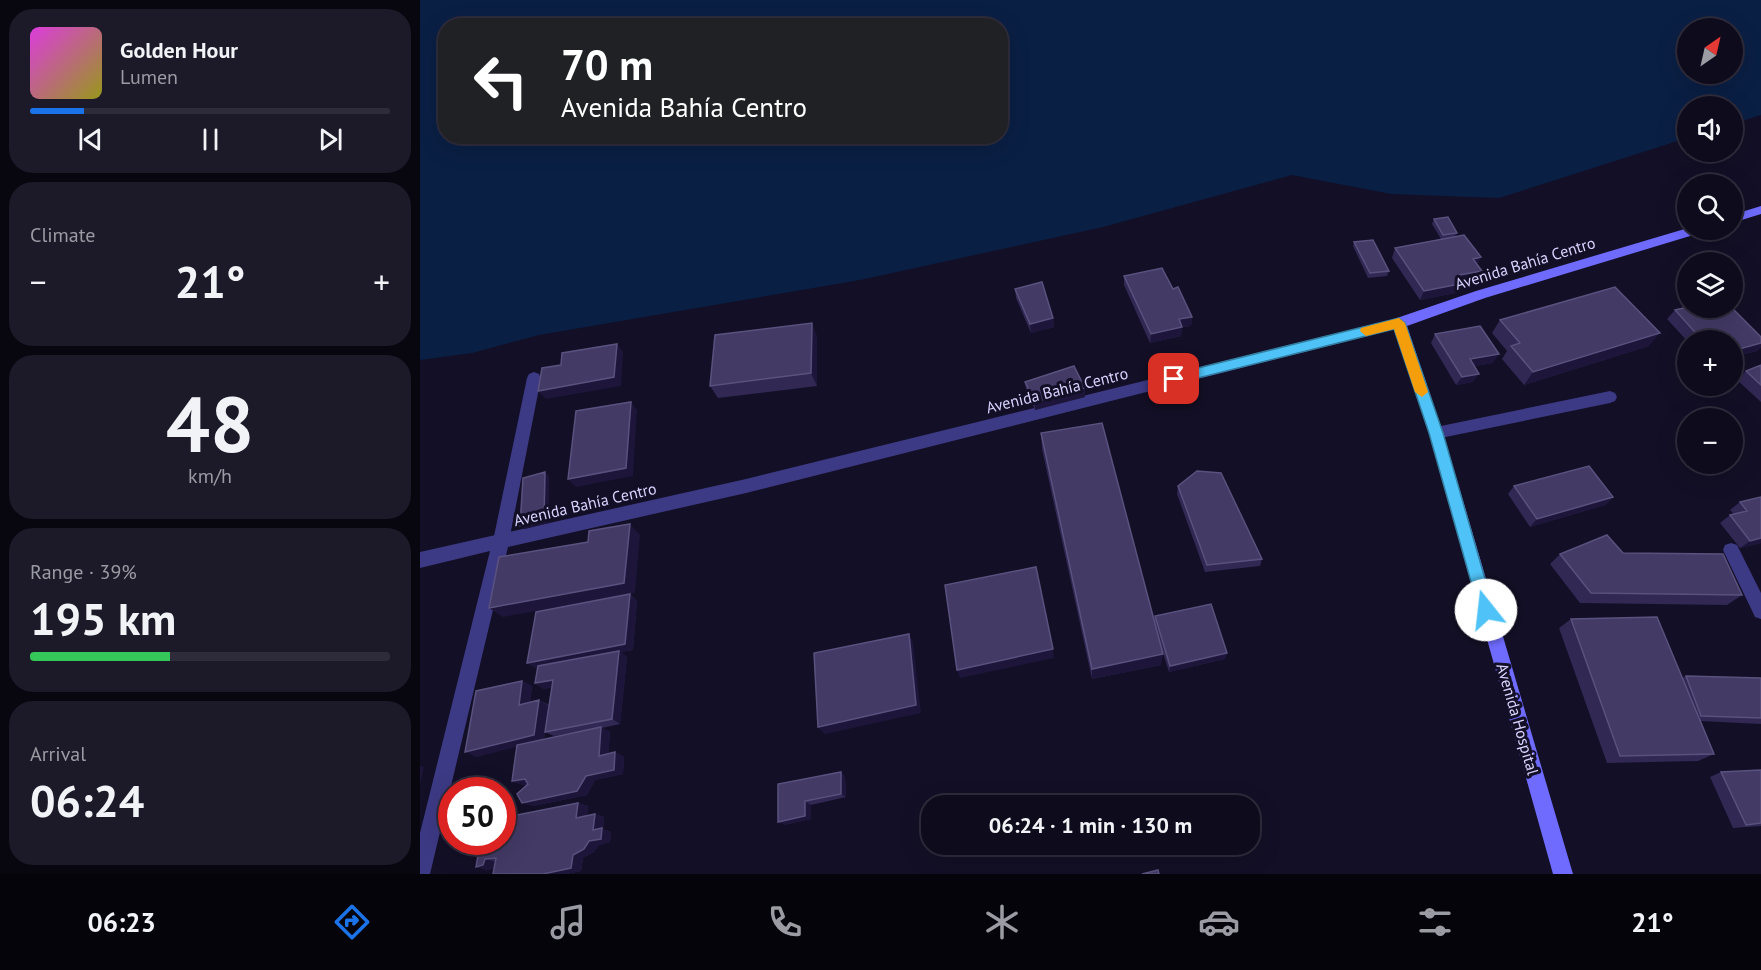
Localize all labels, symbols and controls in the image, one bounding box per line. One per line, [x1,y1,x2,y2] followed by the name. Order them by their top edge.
[1677,18,1743,84] north arrow
[1677,18,1743,474] map controls
[120,36,238,64] text: Golden Hour
[561,37,653,92] text: 70 m
[462,42,540,120] icon: left
[120,64,178,90] text: Lumen
[561,90,807,124] text: Avenida Bahía Centro
[1677,96,1743,162] button: sound
[74,123,107,156] icon: previous
[194,123,227,156] icon: pause
[314,123,347,156] icon: next
[1677,174,1743,240] button: search
[30,222,96,248] text: Climate
[1452,232,1598,294] street label: Avenida Bahía Centro
[175,252,245,310] text: 21°
[1677,252,1743,318] button: layers
[30,260,47,303] text: −
[373,260,390,303] text: +
[1677,330,1743,396] button: +
[1148,353,1199,404] pin
[1157,362,1190,395] icon: arrive
[984,363,1130,417] street label: Avenida Bahía Centro
[166,373,254,474] text: 48
[1677,408,1743,474] button: −
[188,463,232,489] text: km/h
[512,478,658,530] street label: Avenida Bahía Centro
[30,559,137,585] text: Range · 39%
[1454,578,1518,642] position arrow
[30,589,176,647] text: 195 km
[1492,661,1544,778] street label: Avenida Hospital
[30,741,86,767] text: Arrival
[30,771,144,829] text: 06:24
[438,777,516,855] speed limit sign: 50
[989,811,1192,839] text: 06:24 · 1 min · 130 m
[331,901,373,943] icon: directions
[547,901,589,943] icon: music
[764,901,806,943] icon: phone
[981,901,1023,943] icon: climate
[1198,901,1240,943] icon: car
[1414,901,1456,943] icon: filters
[87,905,156,939] text: 06:23
[1631,905,1674,939] text: 21°

